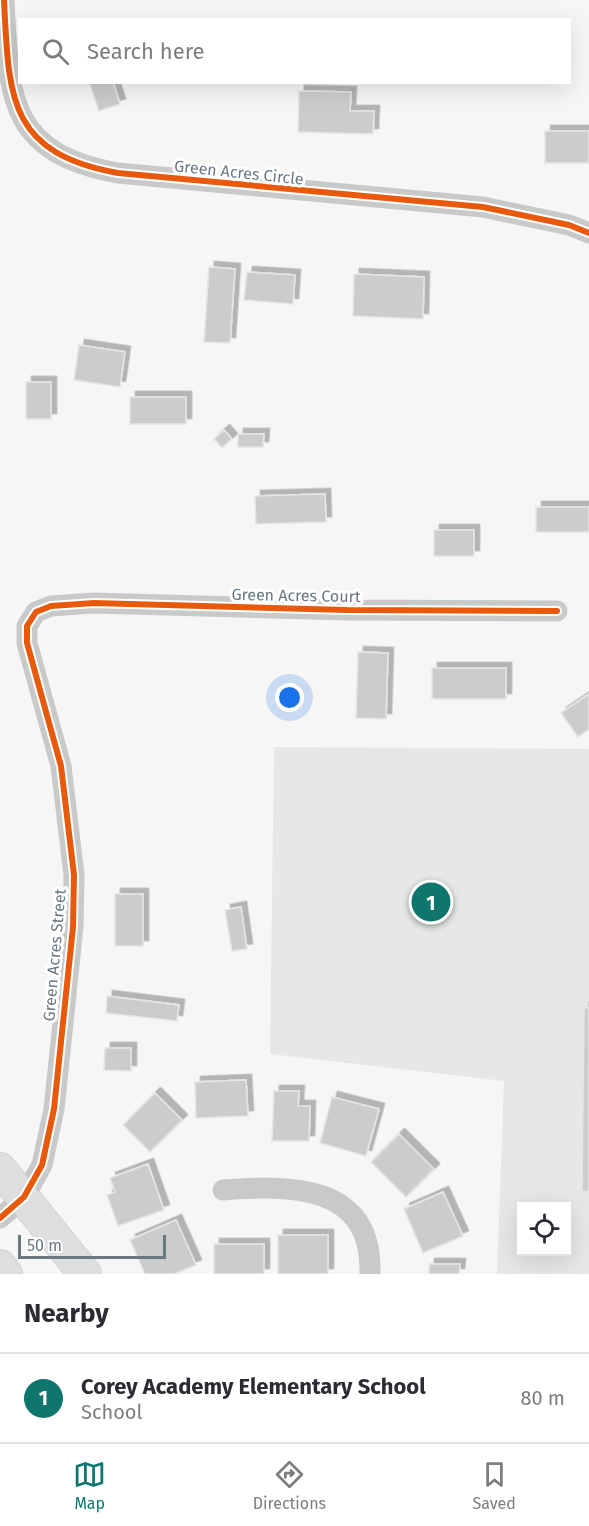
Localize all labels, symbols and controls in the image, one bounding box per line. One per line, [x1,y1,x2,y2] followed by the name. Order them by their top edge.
[18,18,571,84] search box
[39,35,72,68] icon: search
[87,38,205,65] text: Search here
[173,156,305,189] street label: Green Acres Circle
[231,585,361,606] street label: Green Acres Court
[275,683,304,712] your location
[412,880,450,924] pin: 1
[39,888,70,1022] street label: Green Acres Street
[517,1202,571,1256] map controls
[517,1202,571,1256] button: locate
[18,1232,166,1260] scale bar
[27,1236,62,1255] text: 50 m
[24,1298,109,1329] text: Nearby
[81,1373,426,1400] text: Corey Academy Elementary School
[39,1386,48,1410] text: 1
[520,1386,565,1410] text: 80 m
[81,1400,142,1424] text: School
[73,1458,106,1513] tab: Map
[253,1458,326,1513] tab: Directions
[472,1458,516,1513] tab: Saved

